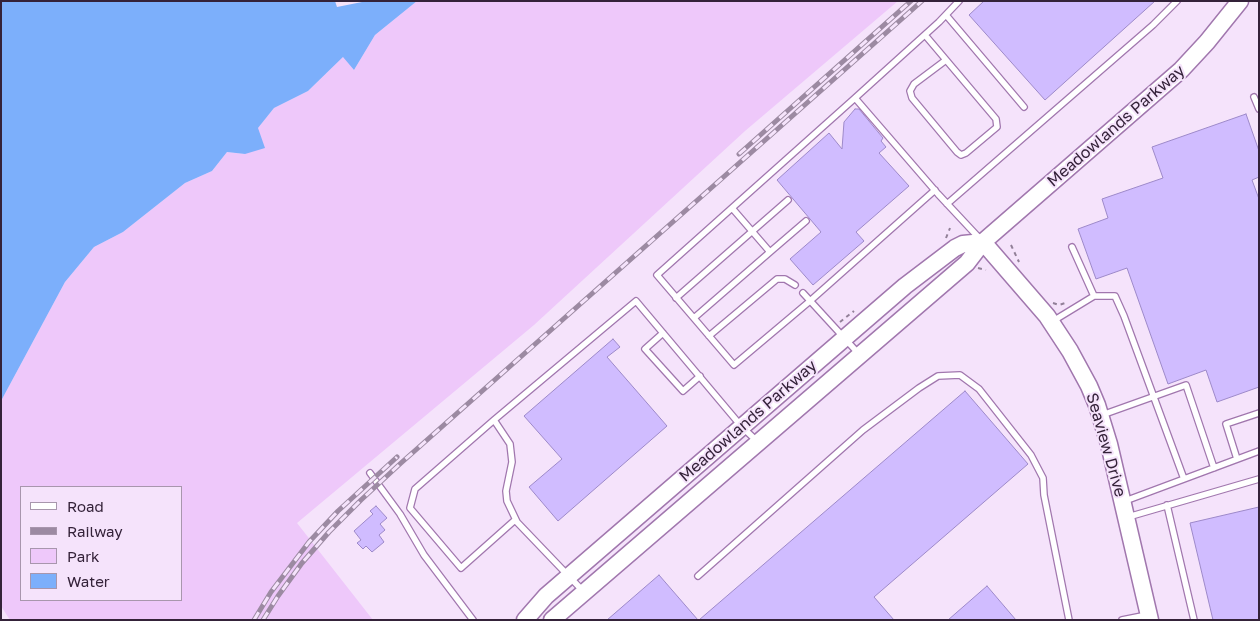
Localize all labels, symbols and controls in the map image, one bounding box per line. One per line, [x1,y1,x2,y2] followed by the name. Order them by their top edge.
[1043,61,1189,191] street label: Meadowlands Parkway
[675,356,821,486] street label: Meadowlands Parkway
[1082,391,1130,499] street label: Seaview Drive
[20,486,182,601] legend
[67,497,104,515] text: Road
[67,522,123,540] text: Railway
[67,547,99,565] text: Park
[67,572,110,590] text: Water

